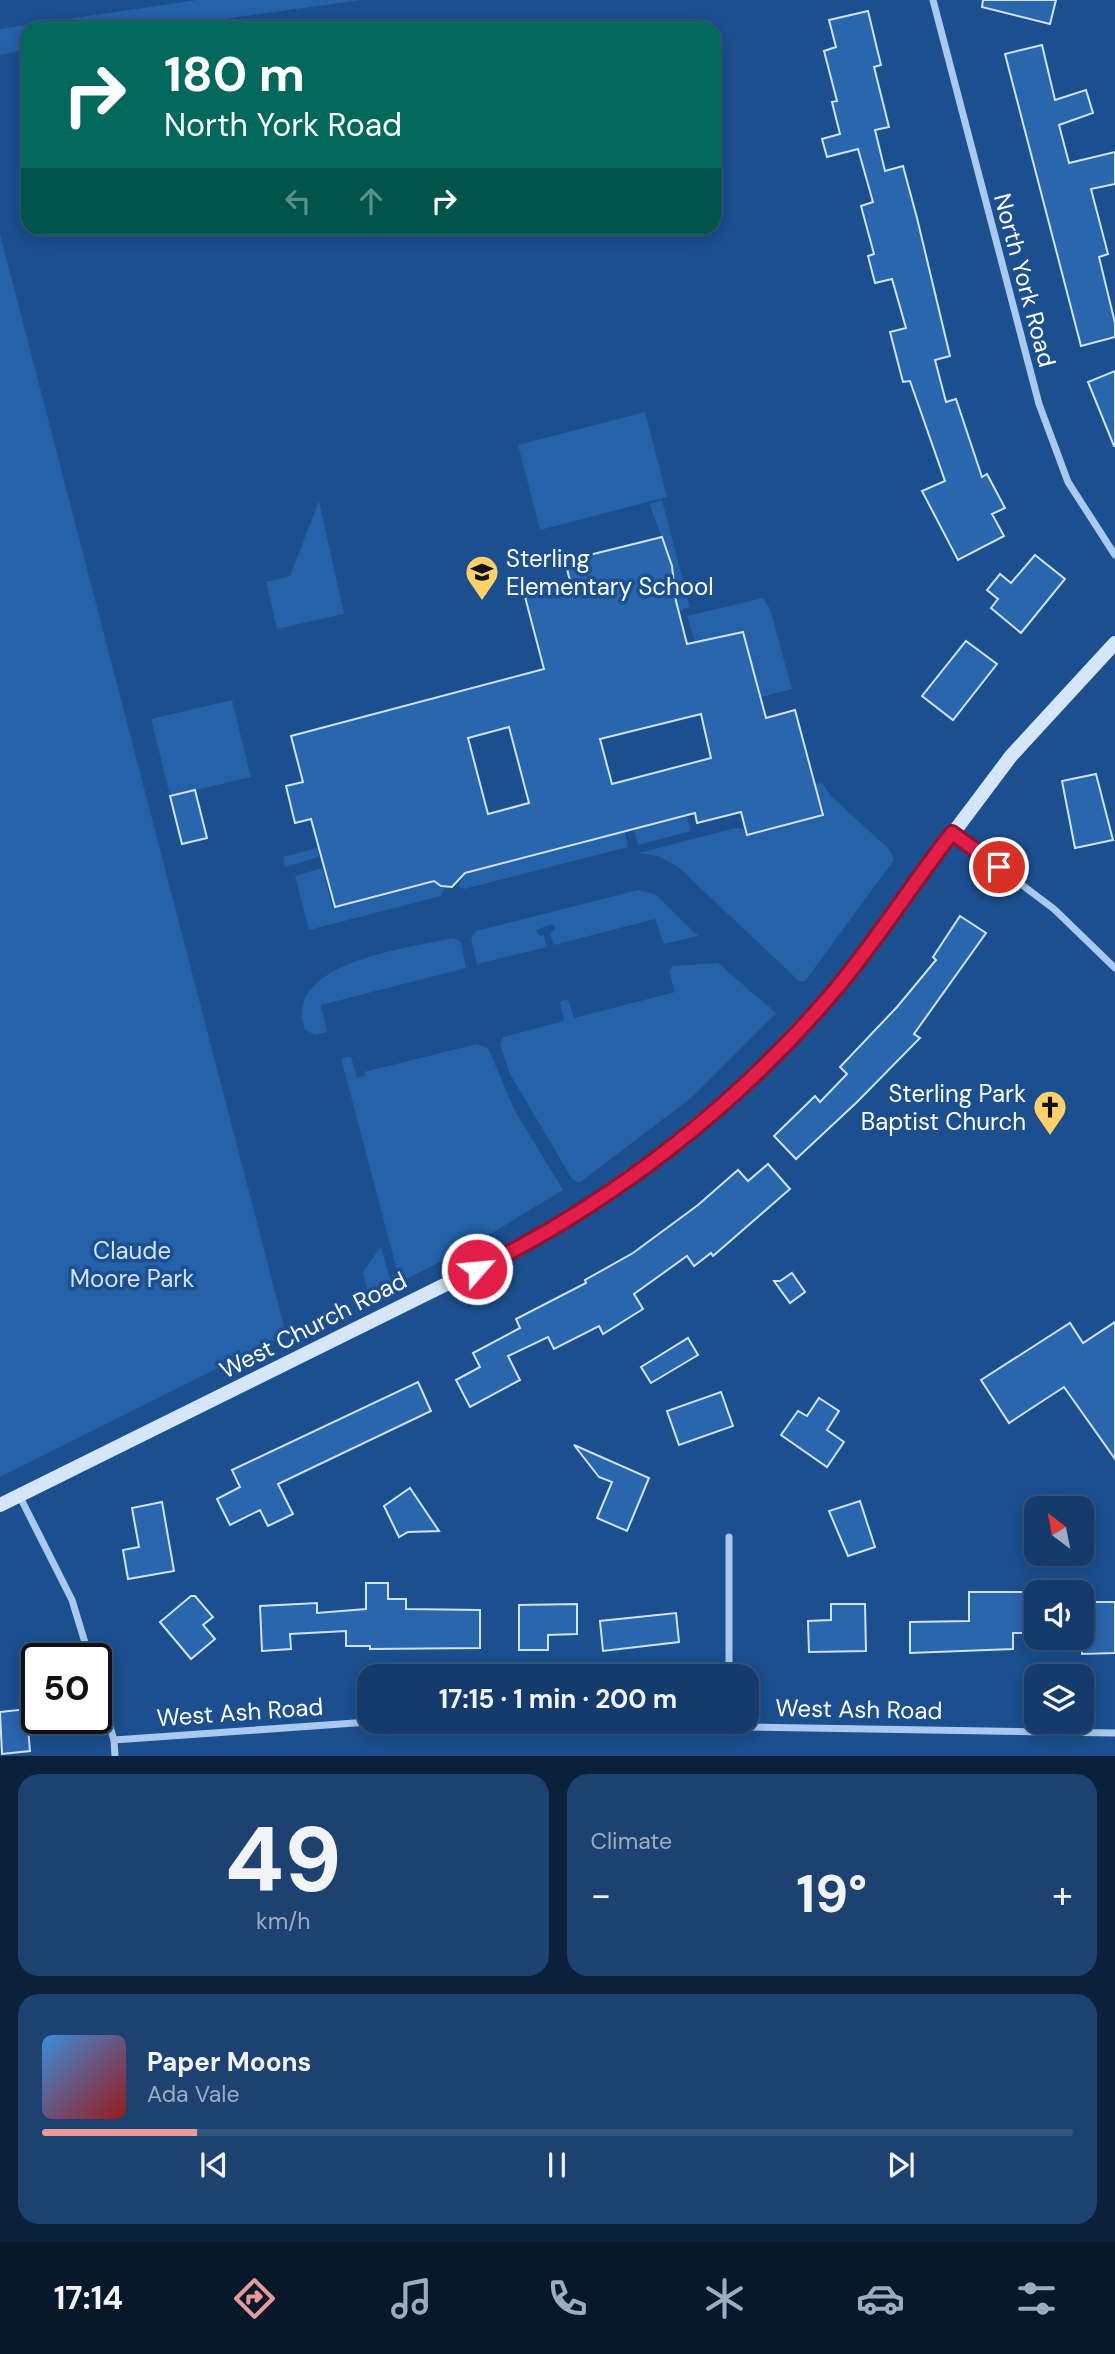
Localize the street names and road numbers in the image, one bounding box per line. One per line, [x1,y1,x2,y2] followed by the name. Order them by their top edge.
[987,190,1063,370] street label: North York Road
[214,1264,412,1386] street label: West Church Road
[156,1691,324,1733] street label: West Ash Road
[775,1692,943,1726] street label: West Ash Road

